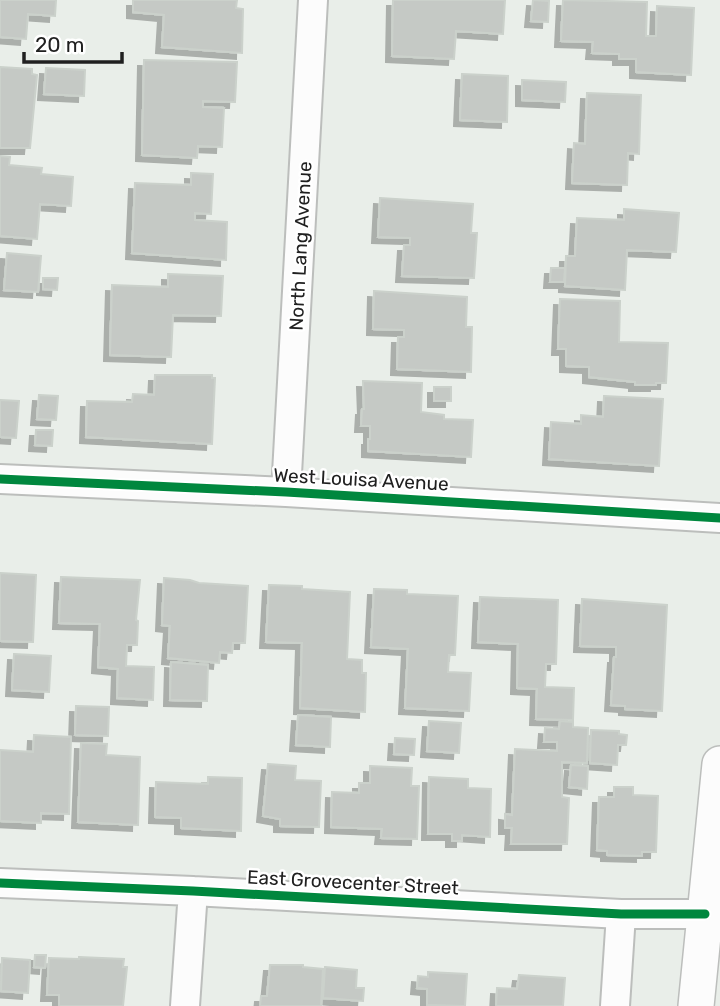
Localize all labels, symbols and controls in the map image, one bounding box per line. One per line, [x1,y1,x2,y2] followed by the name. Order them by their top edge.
[24,21,122,65] scale bar
[35,32,84,57] text: 20 m
[285,161,316,331] street label: North Lang Avenue
[273,463,449,496] street label: West Louisa Avenue
[246,865,460,900] street label: East Grovecenter Street

